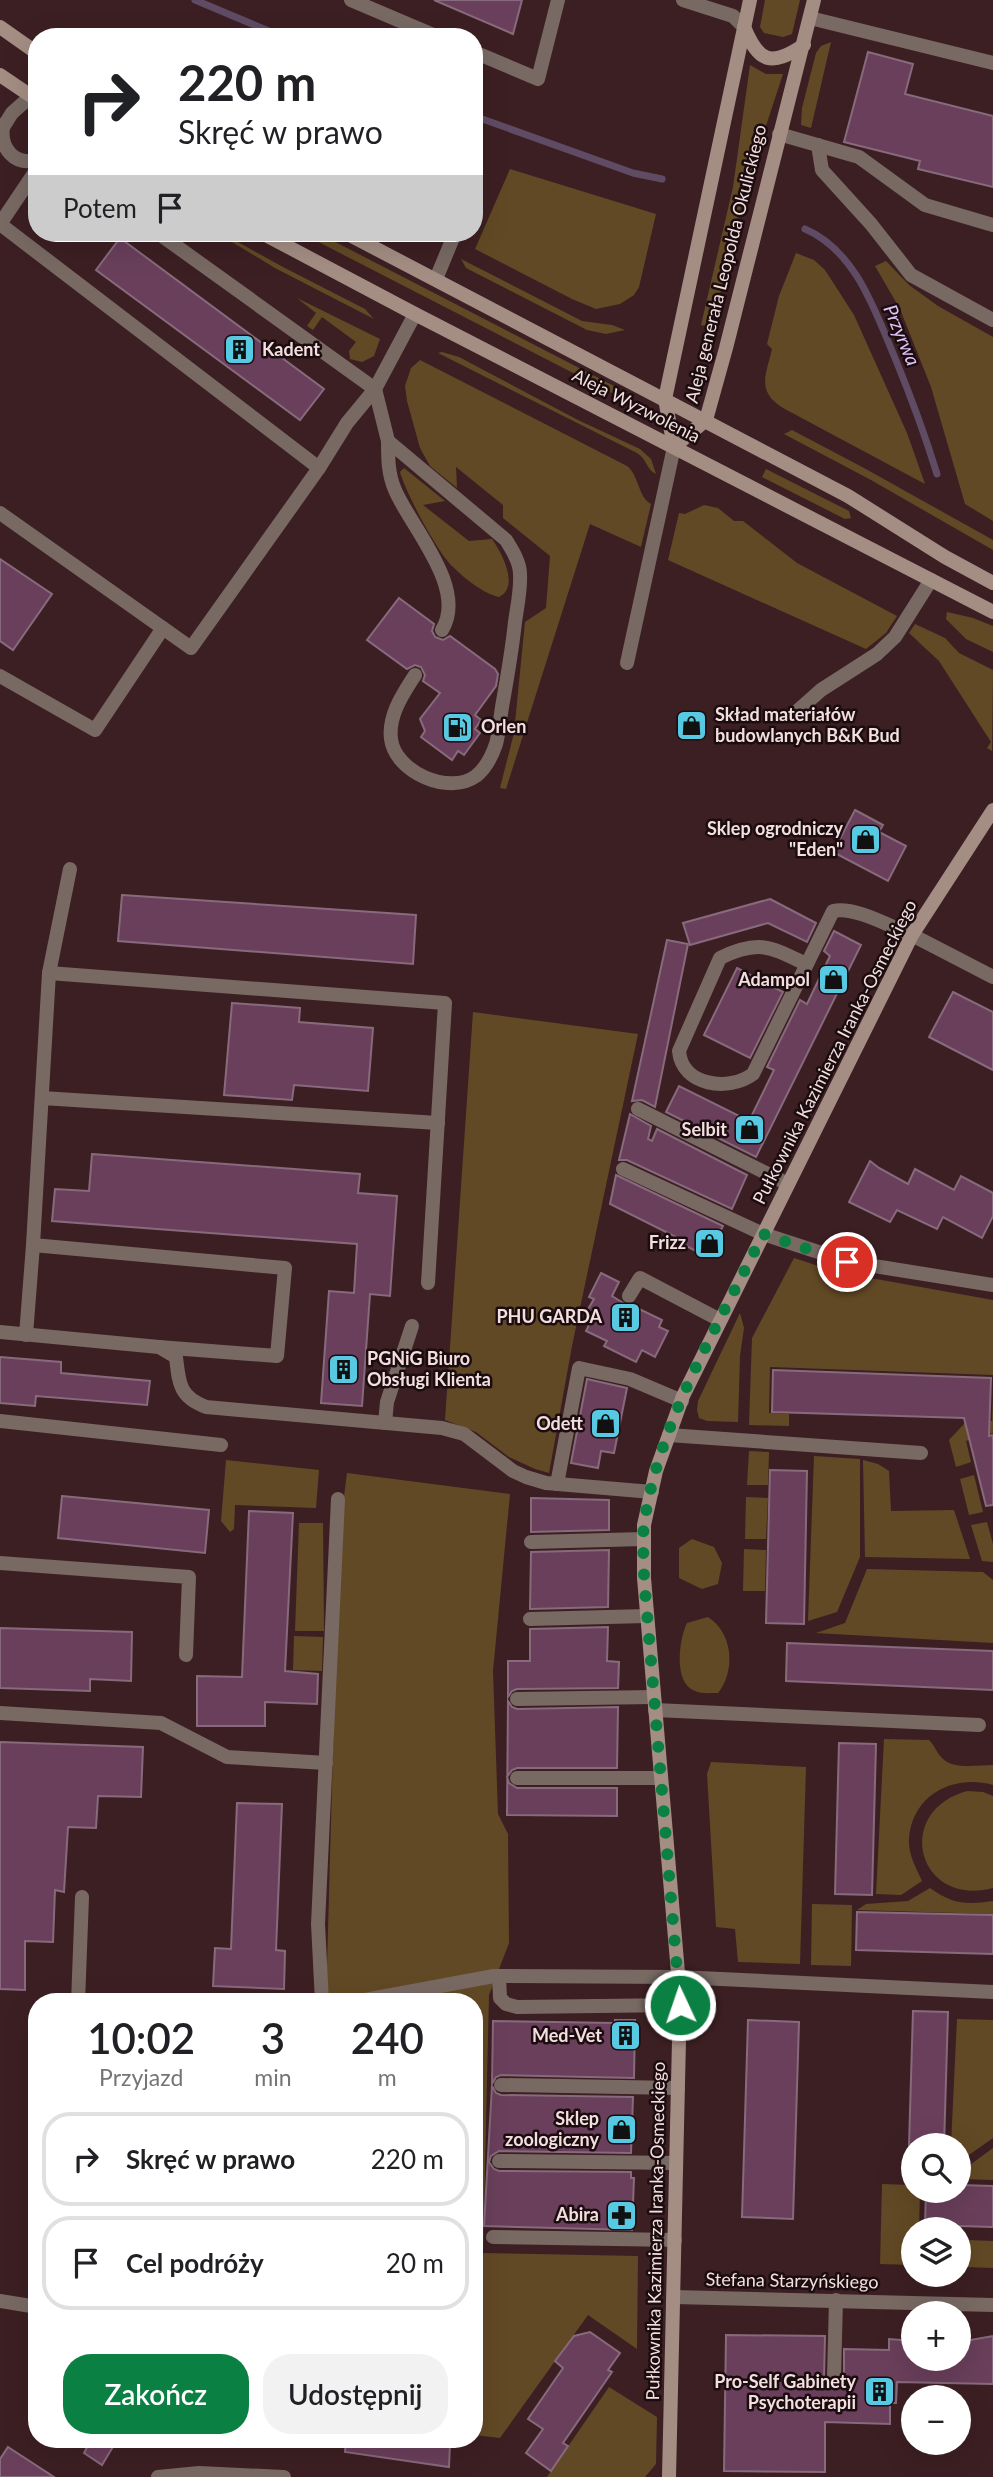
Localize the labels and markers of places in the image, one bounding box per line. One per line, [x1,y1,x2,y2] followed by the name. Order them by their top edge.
[222,333,256,367] building icon: Kadent
[262,338,320,360] place label: Kadent
[715,703,900,746] place label: Skład materiałów budowlanych B&K Bud
[675,708,709,742] shop icon: Skład materiałów budowlanych B&K Bud
[441,710,475,744] fuel station icon: Orlen
[481,715,526,737] place label: Orlen
[707,817,844,860] place label: Sklep ogrodniczy "Eden"
[849,822,883,856] shop icon: Sklep ogrodniczy "Eden"
[816,963,850,997] shop icon: Adampol
[737,968,810,990] place label: Adampol
[733,1113,767,1147] shop icon: Selbit
[682,1118,727,1140] place label: Selbit
[692,1226,726,1260] shop icon: Frizz
[649,1231,686,1253] place label: Frizz
[817,1232,877,1292] pin
[608,1300,642,1334] building icon: PHU GARDA
[496,1305,602,1327] place label: PHU GARDA
[367,1347,491,1390] place label: PGNiG Biuro Obsługi Klienta
[327,1352,361,1386] building icon: PGNiG Biuro Obsługi Klienta
[589,1407,623,1441] shop icon: Odett
[536,1412,583,1434] place label: Odett
[608,2019,642,2053] building icon: Med-Vet
[532,2024,602,2046] place label: Med-Vet
[505,2107,600,2150] place label: Sklep zoologiczny
[605,2112,639,2146] shop icon: Sklep zoologiczny
[605,2198,639,2232] pharmacy icon: Abira
[555,2203,599,2225] place label: Abira
[714,2370,856,2413] place label: Pro-Self Gabinety Psychoterapii
[862,2375,896,2409] building icon: Pro-Self Gabinety Psychoterapii

